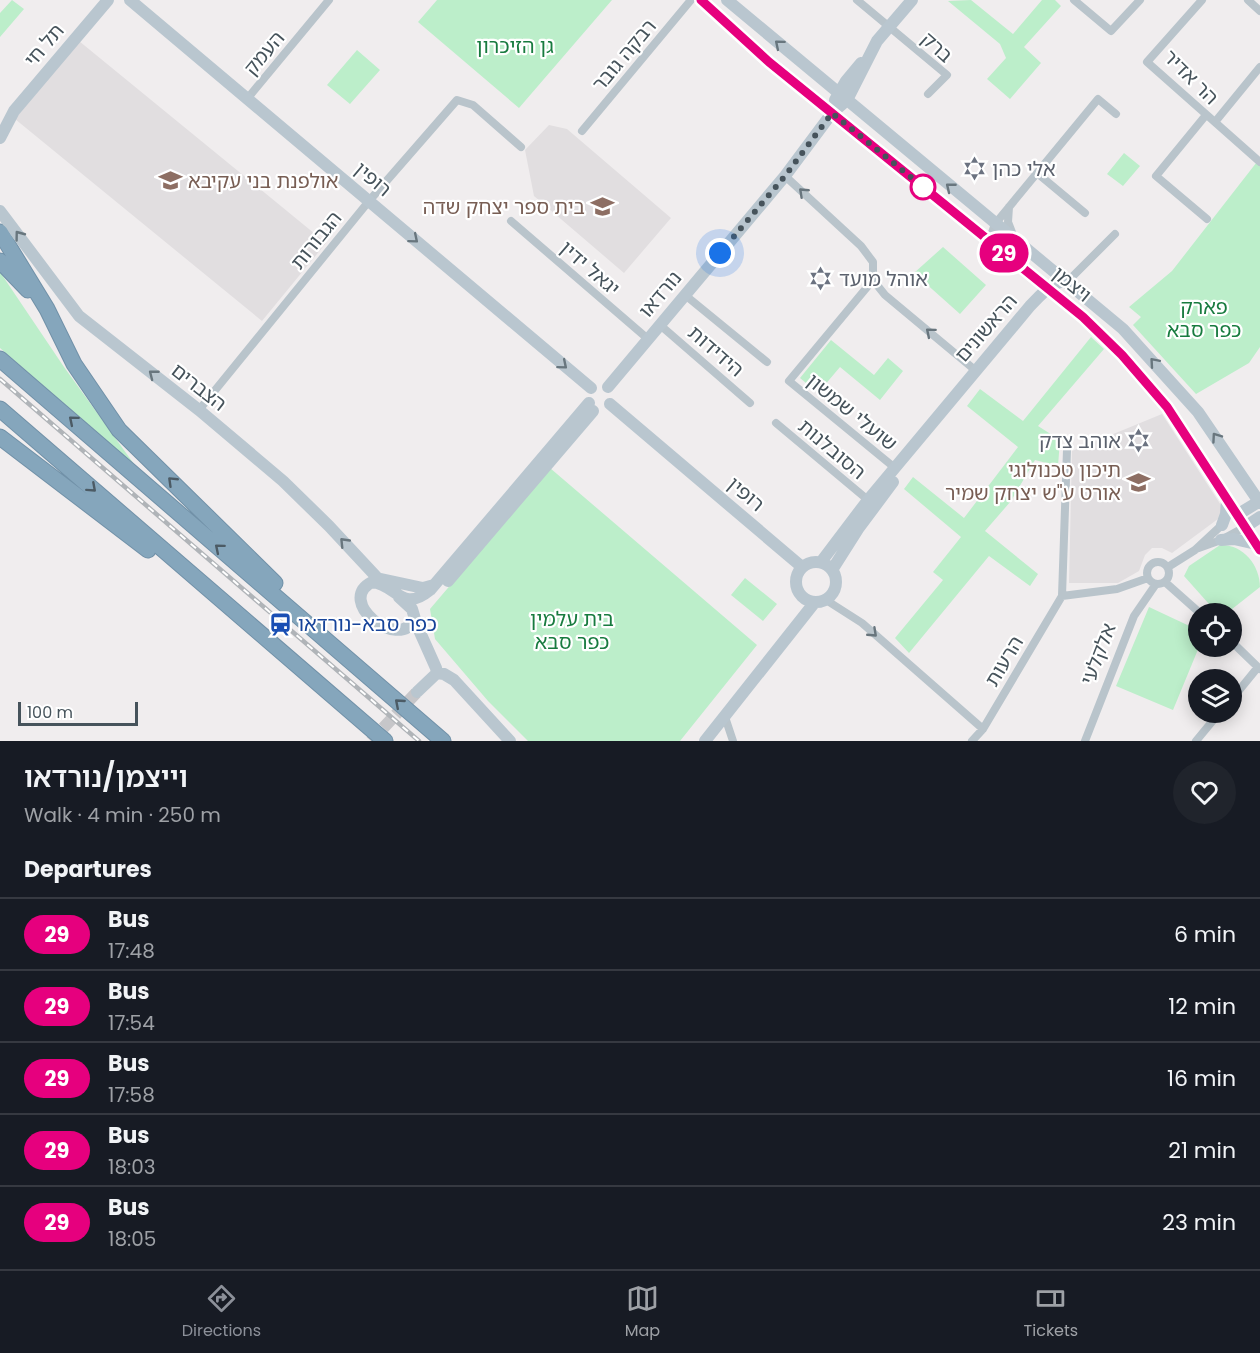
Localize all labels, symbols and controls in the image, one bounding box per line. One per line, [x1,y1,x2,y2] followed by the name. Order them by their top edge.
[586,13,662,97] street label: רבקה גובר
[18,17,70,73] street label: תל חי
[237,25,291,81] street label: העמק
[915,25,959,69] street label: ברק
[476,32,554,60] park label: גן הזיכרון
[775,41,786,52] one-way arrow
[1157,43,1225,111] street label: הר אדיר
[348,155,398,203] street label: רופין
[992,155,1056,183] place label: אלי כהן
[961,156,987,182] synagogue icon: אלי כהן
[188,167,339,195] place label: אולפנת בני עקיבא
[157,168,183,194] school or university icon: אולפנת בני עקיבא
[910,174,936,200] unlabelled marker
[946,183,957,194] one-way arrow
[799,188,809,199] one-way arrow
[423,193,585,221] place label: בית ספר יצחק שדה
[590,194,616,220] school or university icon: בית ספר יצחק שדה
[284,205,348,275] street label: הגבורות
[15,231,26,242] one-way arrow
[407,232,418,243] one-way arrow
[554,234,626,302] street label: יגאל ידין
[977,234,1031,272] line badge: 29
[705,238,735,268] your location
[992,239,1016,268] text: 29
[1047,260,1097,308] street label: ויצמן
[632,265,688,323] street label: נורדאו
[839,265,928,293] place label: אוהל מועד
[808,266,834,292] synagogue icon: אוהל מועד
[948,288,1024,368] street label: הראשונים
[1167,293,1241,344] park label: פארק כפר סבא
[682,319,750,383] street label: הידידות
[926,329,937,340] one-way arrow
[165,356,233,418] street label: הצברים
[556,357,567,368] one-way arrow
[1151,358,1162,369] one-way arrow
[801,367,903,457] street label: שועלי שמשון
[148,371,159,382] one-way arrow
[792,412,872,486] street label: הסובלנות
[69,416,80,427] one-way arrow
[1039,427,1121,455] place label: אוהב צדק
[1126,428,1152,454] synagogue icon: אוהב צדק
[1212,433,1223,444] one-way arrow
[945,456,1121,507] place label: תיכון טכנולוגי אורט ע"ש יצחק שמיר
[1126,469,1152,495] school or university icon: תיכון טכנולוגי אורט ע"ש יצחק שמיר
[721,470,771,518] street label: רופין
[168,477,179,488] one-way arrow
[85,481,96,492] one-way arrow
[341,538,352,549] one-way arrow
[215,544,226,555] one-way arrow
[1188,603,1242,723] map controls
[1188,603,1242,657] button: locate
[530,605,614,656] park label: בית עלמין כפר סבא
[298,610,437,638] place label: כפר סבא-נורדאו
[267,611,293,637] station icon: כפר סבא-נורדאו
[1074,619,1122,689] street label: אלקלעי
[866,626,877,637] one-way arrow
[978,630,1030,692] street label: הרעות
[1188,669,1242,723] button: layers
[18,699,138,726] scale bar
[395,699,406,710] one-way arrow
[27,701,73,724] text: 100 m
[24,758,188,797] text: וייצמן/נורדאו
[1173,761,1236,824] button: heart
[24,801,221,829] text: Walk · 4 min · 250 m
[24,854,152,885] text: Departures
[108,904,150,935] text: Bus
[1174,919,1236,950] text: 6 min
[45,920,69,949] text: 29
[108,937,155,965] text: 17:48
[108,976,150,1007] text: Bus
[1168,991,1236,1022] text: 12 min
[45,992,69,1021] text: 29
[108,1009,155,1037] text: 17:54
[108,1048,150,1079] text: Bus
[1167,1063,1236,1094] text: 16 min
[45,1064,69,1093] text: 29
[108,1081,155,1109] text: 17:58
[108,1120,150,1151] text: Bus
[1168,1135,1236,1166] text: 21 min
[45,1136,69,1165] text: 29
[108,1153,156,1181] text: 18:03
[108,1192,150,1223] text: Bus
[1162,1207,1236,1238] text: 23 min
[45,1208,69,1237] text: 29
[108,1225,156,1253] text: 18:05
[182,1282,261,1343] tab: Directions
[625,1282,660,1343] tab: Map
[1024,1282,1078,1343] tab: Tickets

